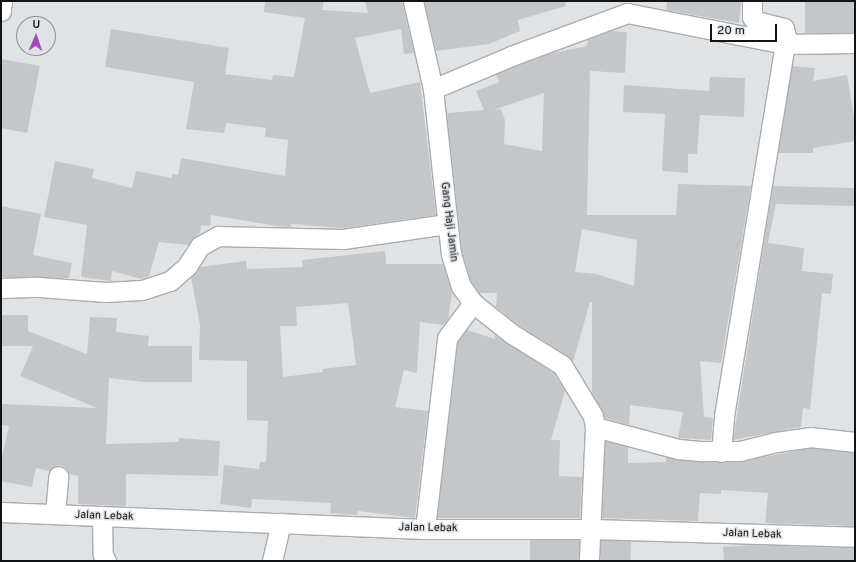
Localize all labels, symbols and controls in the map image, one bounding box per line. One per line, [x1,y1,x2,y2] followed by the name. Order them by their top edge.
[16,16,56,56] north arrow
[712,16,779,42] scale bar
[32,18,41,32] text: U
[717,23,745,39] text: 20 m
[438,181,460,263] street label: Gang Haji Jamin
[74,508,134,524] street label: Jalan Lebak
[398,521,458,535] street label: Jalan Lebak
[722,526,782,542] street label: Jalan Lebak

